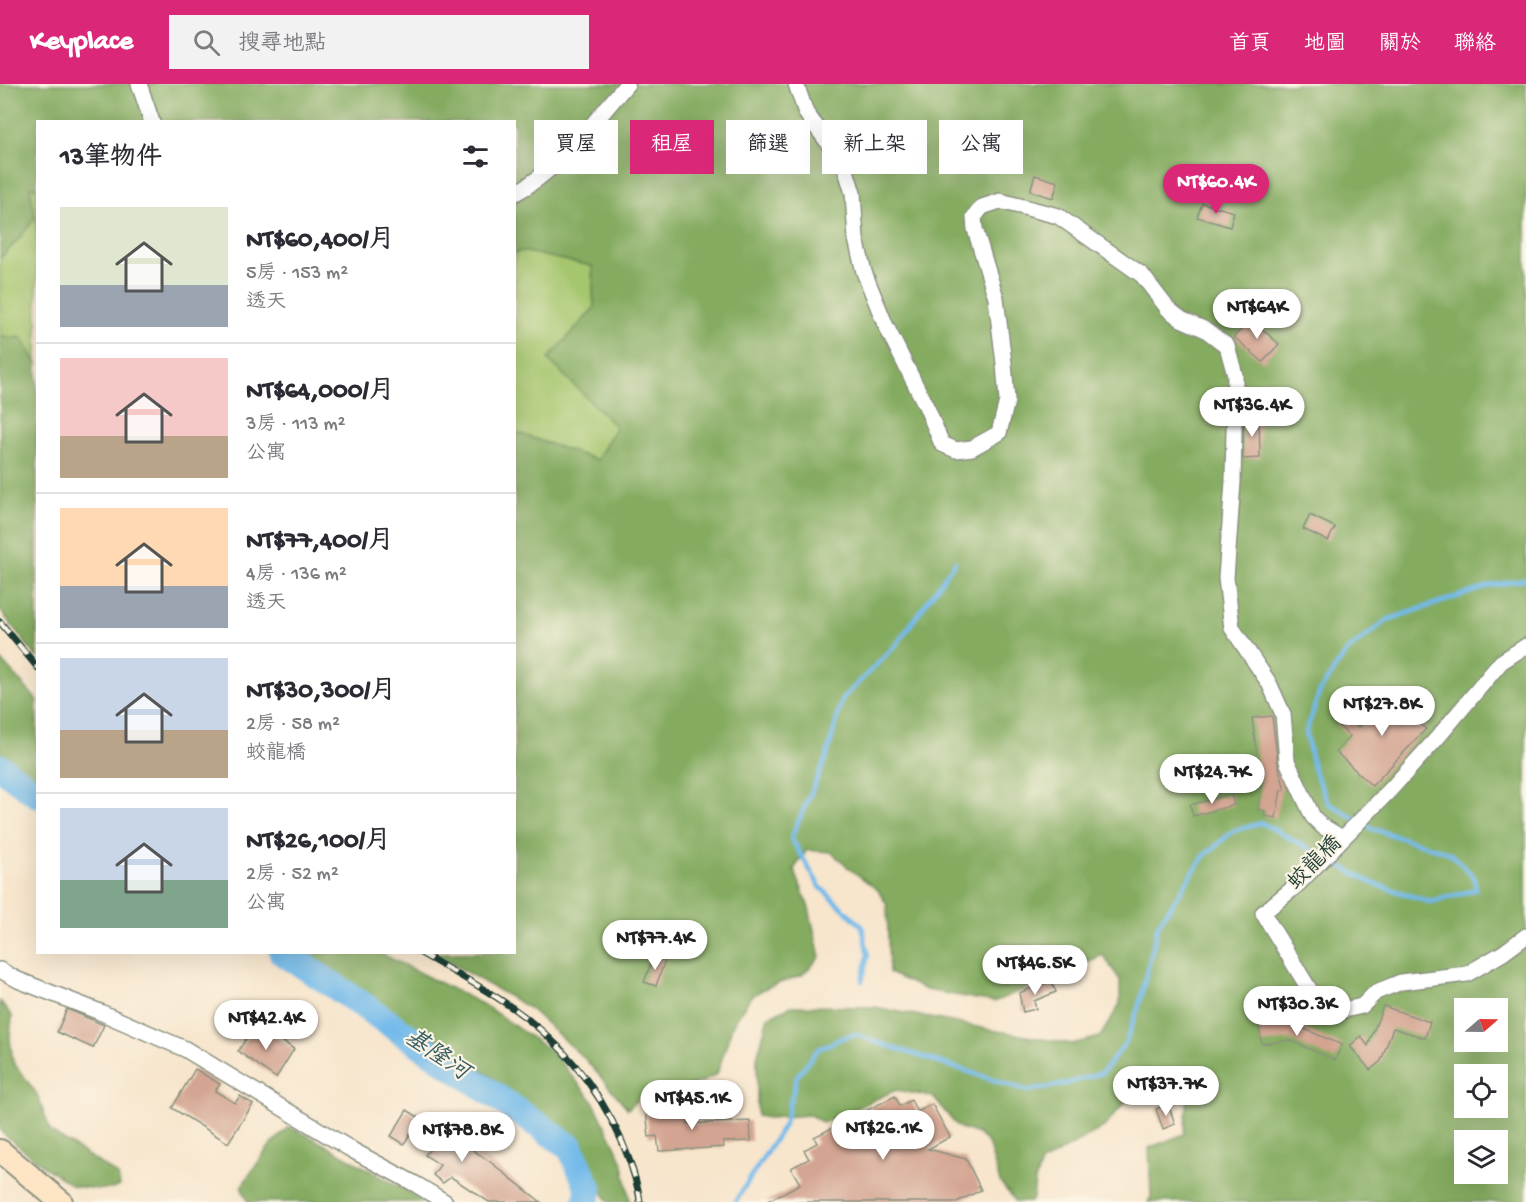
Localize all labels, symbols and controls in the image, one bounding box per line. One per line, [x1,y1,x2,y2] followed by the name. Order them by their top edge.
[169,15,589,69] search box
[30,26,133,59] text: Keyplace
[190,26,223,59] icon: search
[238,32,326,58] text: 搜尋地點
[1229,33,1271,58] text: 首頁
[1304,33,1346,58] text: 地圖
[1379,33,1421,58] text: 關於
[1454,33,1496,58] text: 聯絡
[534,120,618,174] chip: 買屋
[630,120,714,174] chip: 租屋
[726,120,810,174] chip: 篩選
[822,120,927,174] chip: 新上架
[939,120,1023,174] chip: 公寓
[459,140,492,173] icon: filters
[60,144,162,175] text: 13筆物件
[1154,164,1278,215] pin: NT$60.4K
[1177,172,1255,195] text: NT$60.4K
[246,226,395,257] text: NT$60,400/月
[108,231,180,303] icon: home
[246,263,348,286] text: 5房 · 153 m²
[1208,289,1306,340] pin: NT$64K
[246,292,286,315] text: 透天
[1227,297,1287,320] text: NT$64K
[246,377,395,408] text: NT$64,000/月
[108,382,180,454] icon: home
[1190,387,1314,438] pin: NT$36.4K
[1213,395,1291,418] text: NT$36.4K
[246,414,346,437] text: 3房 · 113 m²
[246,443,286,466] text: 公寓
[246,527,394,558] text: NT$77,400/月
[108,532,180,604] icon: home
[246,564,347,587] text: 4房 · 136 m²
[246,593,286,616] text: 透天
[246,677,396,708] text: NT$30,300/月
[108,682,180,754] icon: home
[1320,686,1444,737] pin: NT$27.8K
[1343,694,1421,717] text: NT$27.8K
[246,714,340,737] text: 2房 · 58 m²
[246,743,306,766] text: 蛟龍橋
[1150,754,1274,805] pin: NT$24.7K
[1174,762,1250,785] text: NT$24.7K
[246,827,391,858] text: NT$26,100/月
[1282,830,1349,897] street label: 蛟龍橋
[108,832,180,904] icon: home
[246,864,339,887] text: 2房 · 52 m²
[246,893,286,916] text: 公寓
[593,920,717,971] pin: NT$77.4K
[616,928,694,951] text: NT$77.4K
[973,945,1097,996] pin: NT$46.5K
[996,953,1074,976] text: NT$46.5K
[1235,986,1359,1037] pin: NT$30.3K
[1257,994,1337,1017] text: NT$30.3K
[1454,998,1508,1052] north arrow
[1454,998,1508,1184] map controls
[204,1000,328,1051] pin: NT$42.4K
[228,1008,304,1031] text: NT$42.4K
[398,1023,478,1090] water label: 基隆河
[1454,1064,1508,1118] button: locate
[1104,1066,1228,1117] pin: NT$37.7K
[1127,1074,1205,1097] text: NT$37.7K
[630,1080,754,1131] pin: NT$45.1K
[654,1088,730,1111] text: NT$45.1K
[821,1110,945,1161] pin: NT$26.1K
[400,1112,524,1163] pin: NT$78.8K
[845,1118,921,1141] text: NT$26.1K
[422,1120,502,1143] text: NT$78.8K
[1454,1130,1508,1184] button: layers

